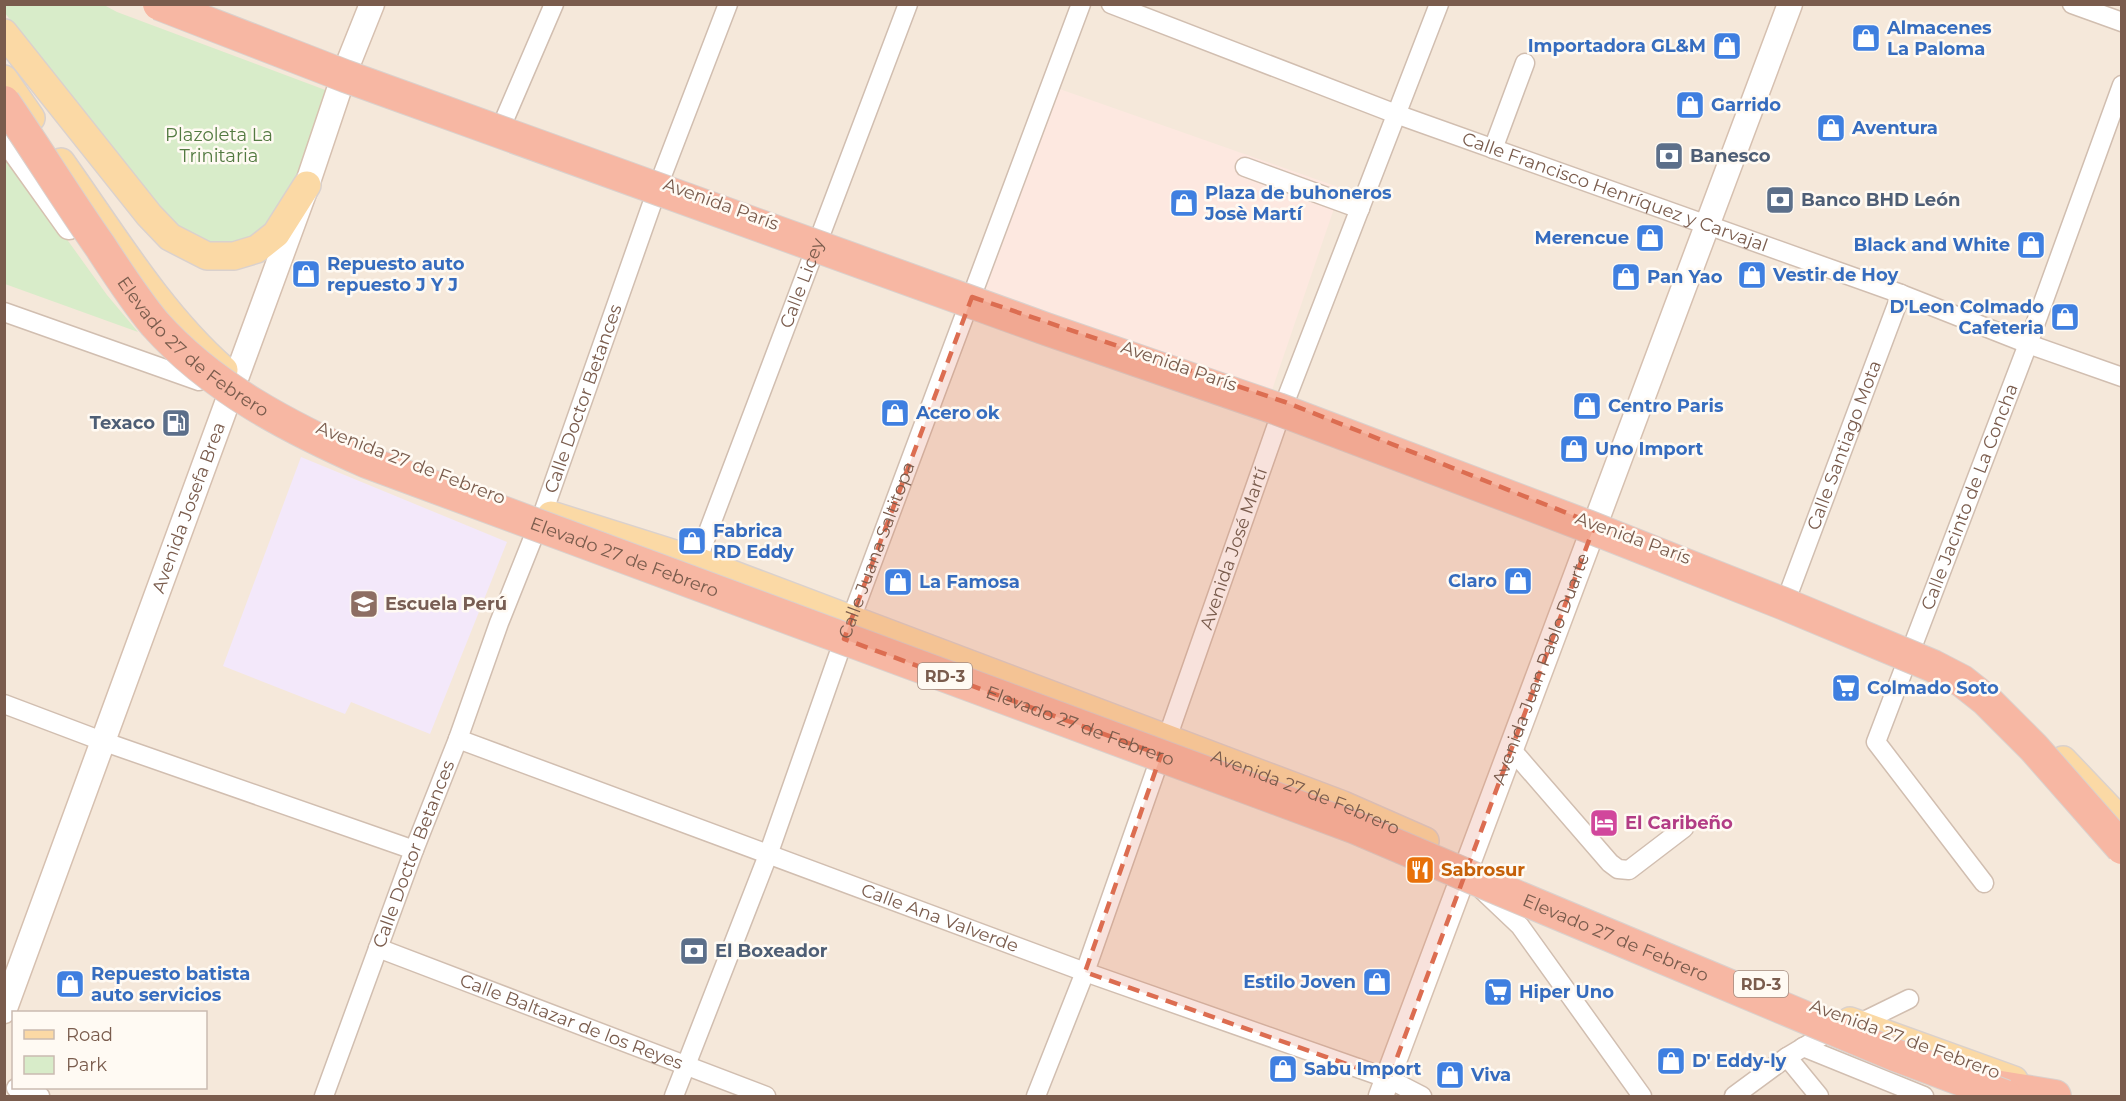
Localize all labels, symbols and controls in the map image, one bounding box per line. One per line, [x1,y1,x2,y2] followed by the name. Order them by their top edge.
[1886,17,1992,60] place label: Almacenes La Paloma
[1850,22,1882,54] shop icon: Almacenes La Paloma
[1711,30,1743,62] shop icon: Importadora GL&M
[1528,35,1706,57] place label: Importadora GL&M
[1674,89,1706,121] shop icon: Garrido
[1711,94,1781,116] place label: Garrido
[1815,112,1847,144] shop icon: Aventura
[1851,117,1938,139] place label: Aventura
[165,124,273,167] park label: Plazoleta La Trinitaria
[1459,127,1771,257] street label: Calle Francisco Henríquez y Carvajal
[1653,140,1685,172] bank icon: Banesco
[1690,145,1771,167] place label: Banesco
[660,173,782,235] street label: Avenida París
[1204,182,1392,225] place label: Plaza de buhoneros Josè Martí
[1764,184,1796,216] bank icon: Banco BHD León
[1168,187,1200,219] shop icon: Plaza de buhoneros Josè Martí
[1801,189,1960,211] place label: Banco BHD León
[1634,222,1666,254] shop icon: Merencue
[1535,227,1629,249] place label: Merencue
[2015,229,2047,261] shop icon: Black and White
[1853,234,2010,256] place label: Black and White
[775,235,829,331] street label: Calle Licey
[327,253,465,296] place label: Repuesto auto repuesto J Y J
[290,258,322,290] shop icon: Repuesto auto repuesto J Y J
[1736,259,1768,291] shop icon: Vestir de Hoy
[1610,261,1642,293] shop icon: Pan Yao
[1772,264,1898,286] place label: Vestir de Hoy
[1647,266,1723,288] place label: Pan Yao
[112,272,273,422] street label: Elevado 27 de Febrero
[1890,296,2044,339] place label: D'Leon Colmado Cafeteria
[540,301,627,496] street label: Calle Doctor Betances
[2049,301,2081,333] shop icon: D'Leon Colmado Cafeteria
[1118,336,1240,396] street label: Avenida París
[1802,357,1886,533] street label: Calle Santiago Mota
[1916,381,2023,613] street label: Calle Jacinto de La Concha
[1571,390,1603,422] shop icon: Centro Paris
[1608,395,1724,417] place label: Centro Paris
[879,397,911,429] shop icon: Acero ok
[915,402,1000,424] place label: Acero ok
[160,407,192,439] fuel station icon: Texaco
[90,412,155,434] place label: Texaco
[313,417,509,509] street label: Avenida 27 de Febrero
[147,419,230,596] street label: Avenida Josefa Brea
[1558,433,1590,465] shop icon: Uno Import
[1595,438,1704,460] place label: Uno Import
[834,459,920,642] street label: Calle Juana Saltitopa
[1195,464,1272,632] street label: Avenida José Martí
[1572,507,1694,569] street label: Avenida París
[527,512,722,602] street label: Elevado 27 de Febrero
[713,520,794,563] place label: Fabrica RD Eddy
[676,525,708,557] shop icon: Fabrica RD Eddy
[1488,550,1594,788] street label: Avenida Juan Pablo Duarte
[1502,565,1534,597] shop icon: Claro
[882,566,914,598] shop icon: La Famosa
[1448,570,1497,592] place label: Claro
[919,571,1020,593] place label: La Famosa
[348,588,380,620] school or university icon: Escuela Perú
[385,593,507,615] place label: Escuela Perú
[918,663,972,689] road number: RD-3
[1830,672,1862,704] supermarket icon: Colmado Soto
[1867,677,1999,699] place label: Colmado Soto
[983,681,1178,771] street label: Elevado 27 de Febrero
[1208,745,1403,840] street label: Avenida 27 de Febrero
[368,757,460,951] street label: Calle Doctor Betances
[1588,807,1620,839] hotel icon: El Caribeño
[1625,812,1733,834] place label: El Caribeño
[1404,854,1436,886] restaurant icon: Sabrosur
[1441,859,1525,881] place label: Sabrosur
[858,879,1022,957] street label: Calle Ana Valverde
[1519,889,1712,987] street label: Elevado 27 de Febrero
[678,935,710,967] bank icon: El Boxeador
[715,940,828,962] place label: El Boxeador
[91,963,250,1006] place label: Repuesto batista auto servicios
[1361,966,1393,998] shop icon: Estilo Joven
[54,968,86,1000] shop icon: Repuesto batista auto servicios
[457,969,686,1074] street label: Calle Baltazar de los Reyes
[1243,971,1356,993] place label: Estilo Joven
[1734,971,1788,997] road number: RD-3
[1482,976,1514,1008] supermarket icon: Hiper Uno
[1519,981,1614,1003] place label: Hiper Uno
[1807,994,2003,1084] street label: Avenida 27 de Febrero
[12,1011,207,1089] legend
[66,1024,113,1046] text: Road
[1655,1045,1687,1077] shop icon: D' Eddy-ly
[1692,1050,1787,1072] place label: D' Eddy-ly
[1267,1053,1299,1085] shop icon: Sabu Import
[66,1054,107,1076] text: Park
[1304,1058,1421,1080] place label: Sabu Import
[1434,1059,1466,1091] shop icon: Viva
[1470,1064,1511,1086] place label: Viva

